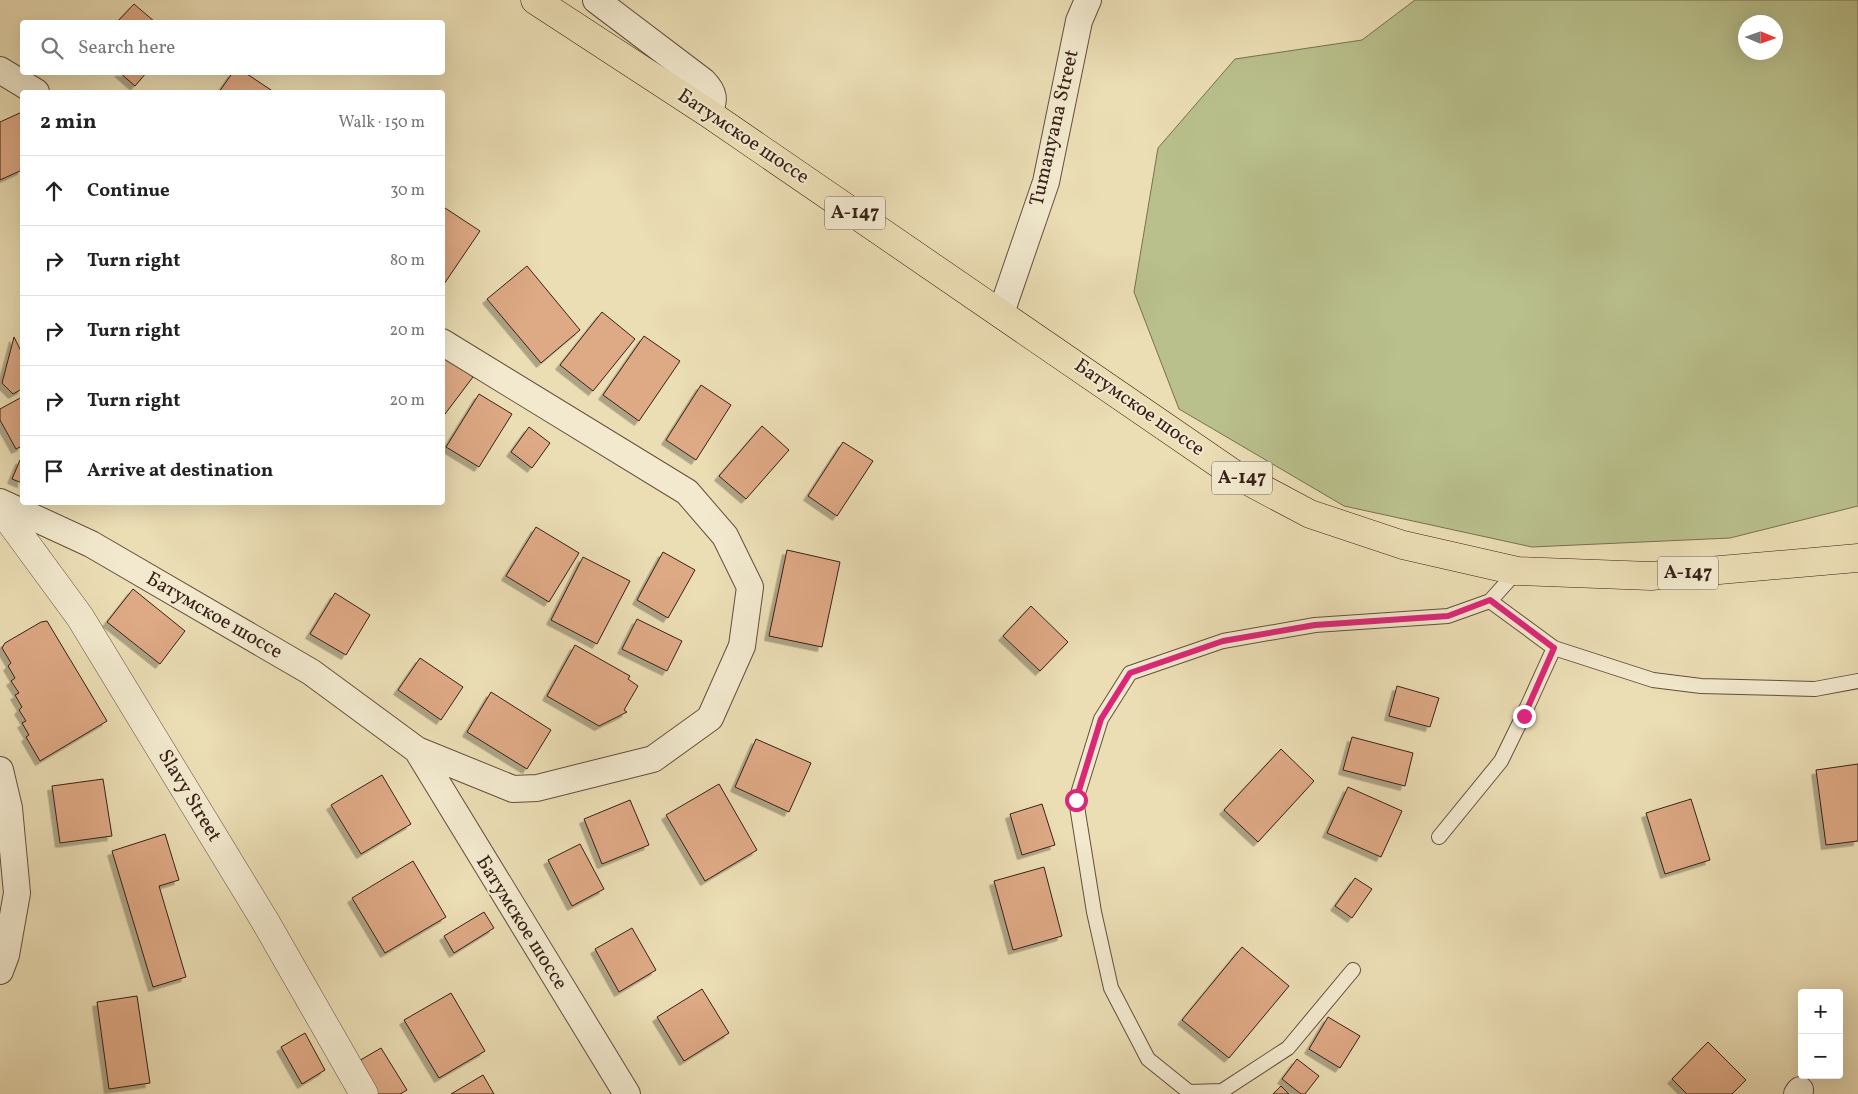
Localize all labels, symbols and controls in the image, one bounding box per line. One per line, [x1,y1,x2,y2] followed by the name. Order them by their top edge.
[1738,15,1783,60] north arrow
[20,20,445,75] search box
[38,34,66,62] icon: search
[78,35,175,61] text: Search here
[1023,47,1087,209] street label: Tumanyana Street
[672,82,814,192] street label: Батумское шоссе
[40,108,97,137] text: 2 min
[339,112,425,134] text: Walk · 150 m
[40,177,68,205] icon: ahead
[87,178,170,204] text: Continue
[390,180,425,202] text: 30 m
[825,197,885,230] road number: А-147
[40,247,68,275] icon: right
[87,248,180,274] text: Turn right
[390,250,425,272] text: 80 m
[40,317,68,345] icon: right
[87,318,180,344] text: Turn right
[390,320,425,342] text: 20 m
[1068,352,1210,464] street label: Батумское шоссе
[40,387,68,415] icon: right
[87,388,180,414] text: Turn right
[390,390,425,412] text: 20 m
[40,457,68,485] icon: arrive
[87,458,273,484] text: Arrive at destination
[1212,462,1272,494] road number: А-147
[1658,556,1718,590] road number: А-147
[141,565,287,667] street label: Батумское шоссе
[1513,705,1536,728] route end
[150,744,228,848] street label: Slavy Street
[1065,789,1088,812] route start
[468,850,574,996] street label: Батумское шоссе
[1798,989,1843,1079] map controls
[1798,989,1843,1034] button: +
[1798,1034,1843,1079] button: −

